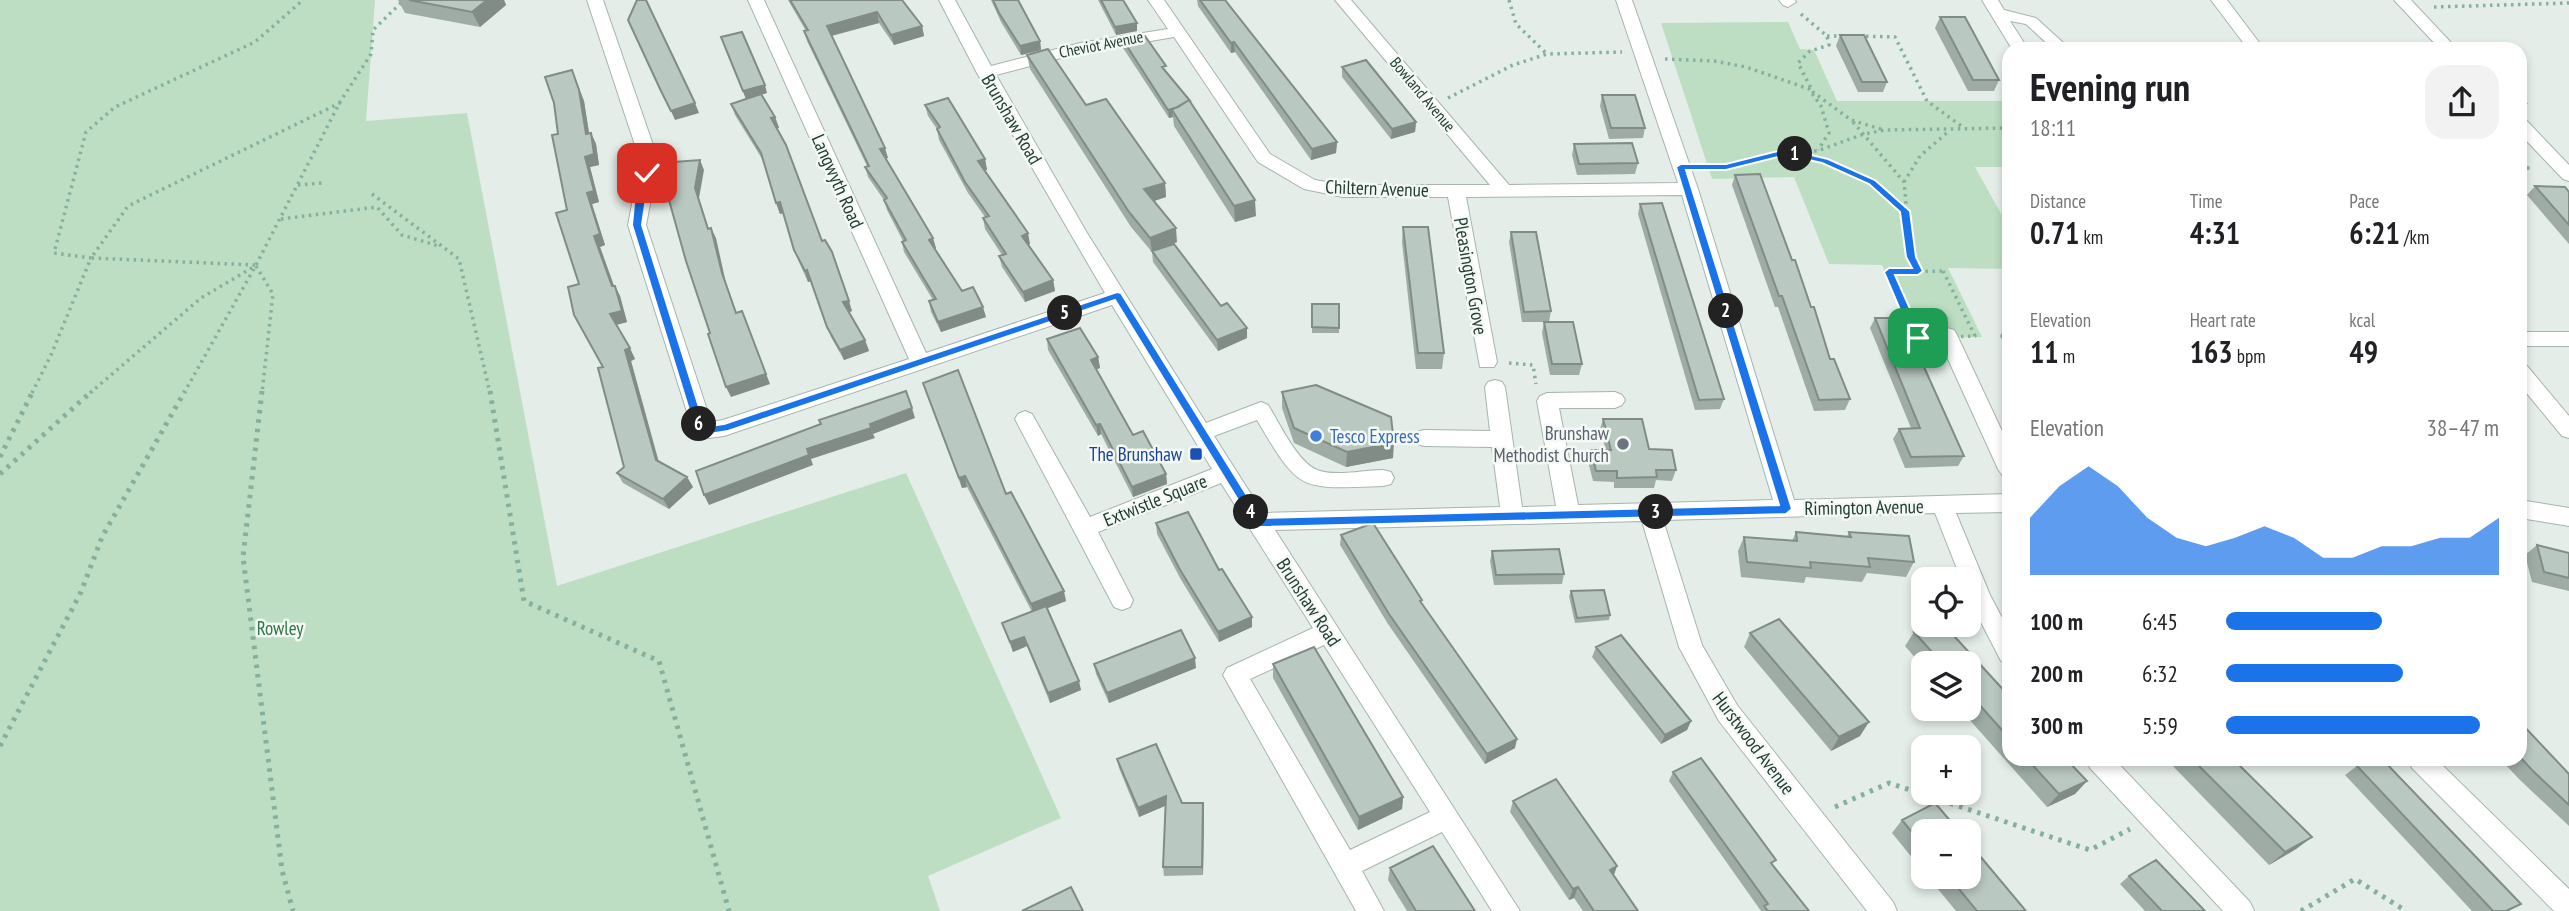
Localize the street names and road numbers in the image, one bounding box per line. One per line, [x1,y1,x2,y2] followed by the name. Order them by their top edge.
[1057,26,1145,62] street label: Cheviot Avenue
[1386,53,1460,135] street label: Bowland Avenue
[977,70,1047,168] street label: Brunshaw Road
[807,130,869,232] street label: Langwyth Road
[1325,174,1429,202] street label: Chiltern Avenue
[1449,215,1493,337] street label: Pleasington Grove
[1100,468,1211,532] street label: Extwistle Square
[1804,494,1924,520] street label: Rimington Avenue
[1272,553,1346,651] street label: Brunshaw Road
[1708,687,1801,799] street label: Hurstwood Avenue

